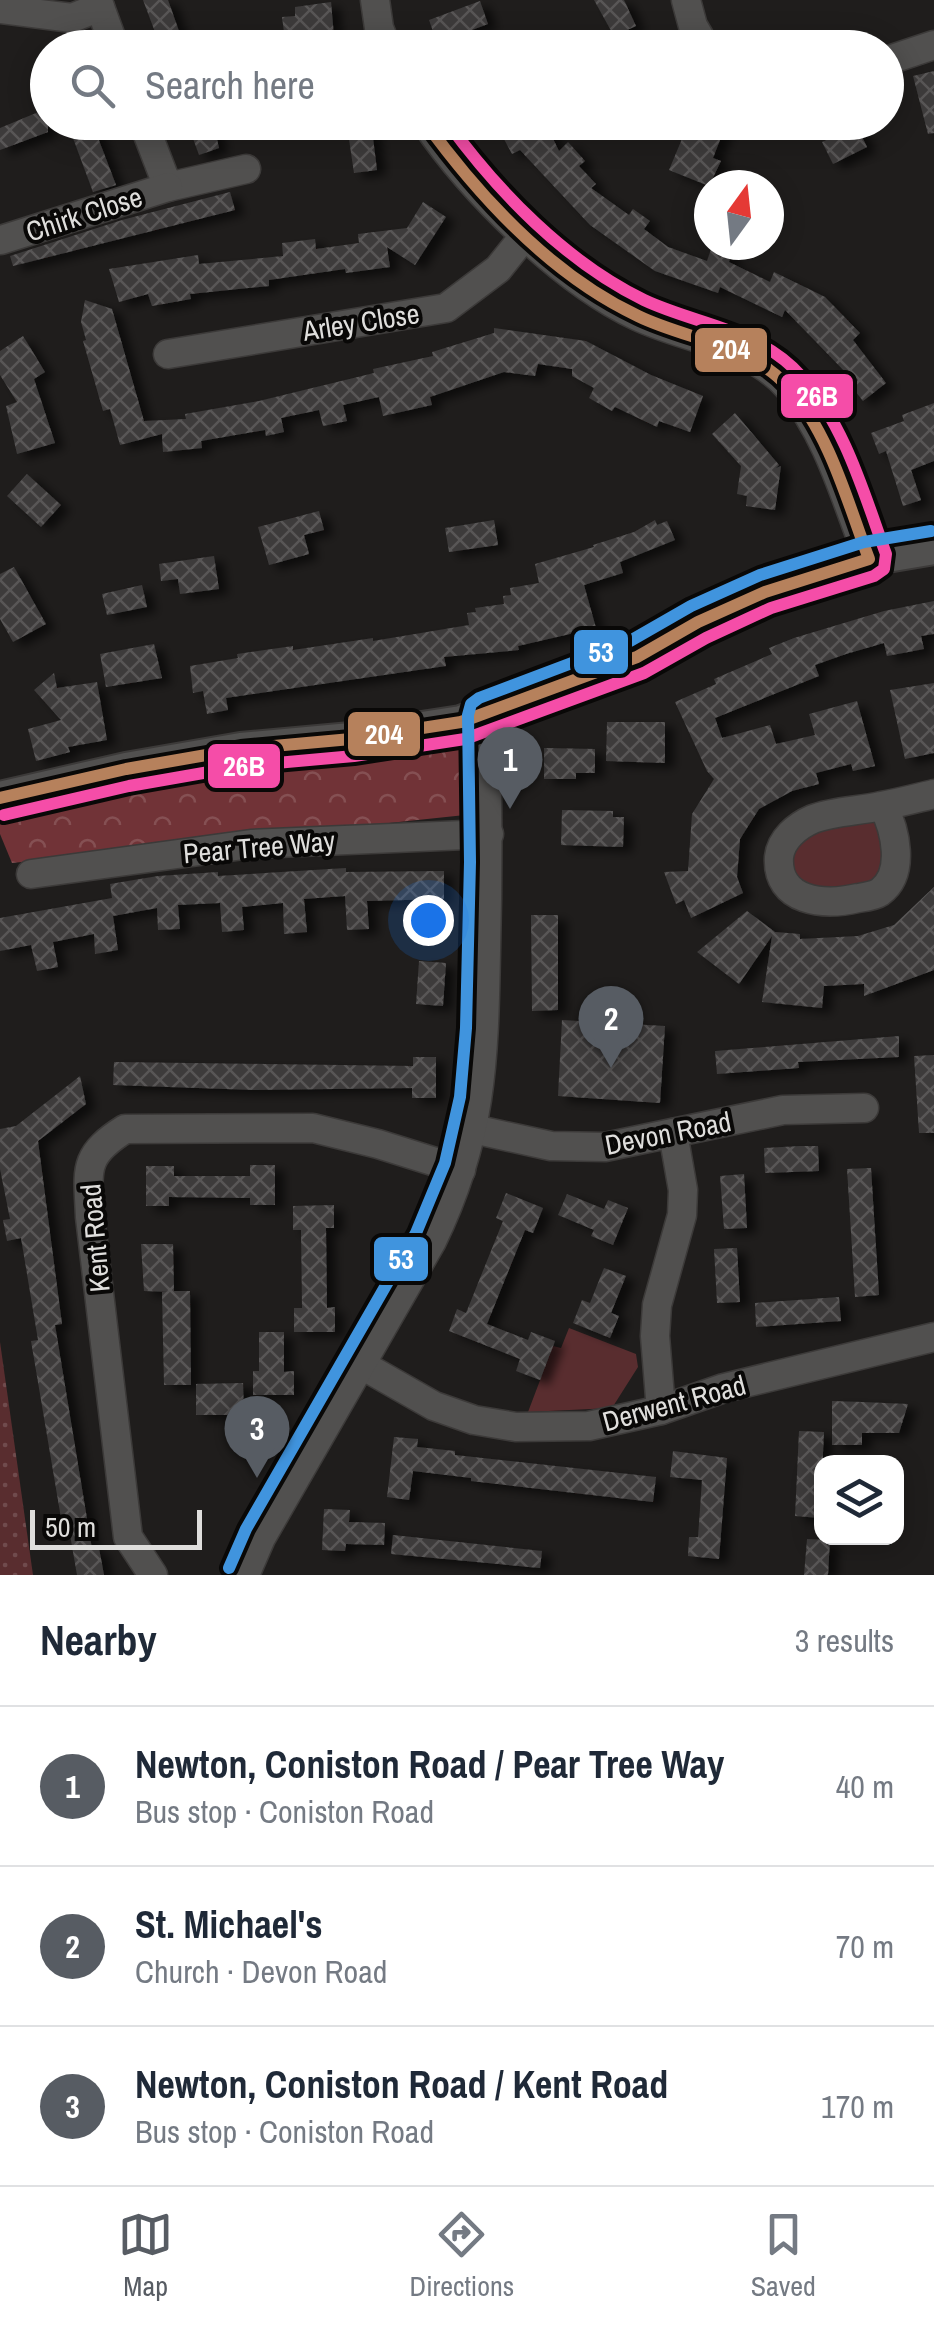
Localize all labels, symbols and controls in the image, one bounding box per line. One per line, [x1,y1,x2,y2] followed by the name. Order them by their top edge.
[30,30,904,140] search box
[65,58,120,113] icon: search
[145,60,315,111] text: Search here
[694,170,784,260] north arrow
[21,177,147,251] street label: Chirk Close
[299,294,422,350] street label: Arley Close
[693,326,769,374] line badge: 204
[712,330,750,368] text: 204
[779,372,855,420] line badge: 26B
[796,377,838,415] text: 26B
[572,628,630,676] line badge: 53
[588,633,614,671] text: 53
[346,710,422,758] line badge: 204
[365,715,403,753] text: 204
[478,726,542,809] pin: 1
[206,742,282,790] line badge: 26B
[223,747,265,785] text: 26B
[181,821,337,873] street label: Pear Tree Way
[403,895,454,946] your location
[578,986,644,1068] pin: 2
[602,1102,734,1164] street label: Devon Road
[71,1182,119,1294] street label: Kent Road
[372,1235,430,1283] line badge: 53
[388,1240,414,1278] text: 53
[598,1366,750,1440] street label: Derwent Road
[224,1396,290,1478] pin: 3
[814,1455,904,1545] map controls
[814,1455,904,1545] button: layers
[30,1505,202,1550] scale bar
[45,1508,96,1546] text: 50 m
[40,1612,157,1668] text: Nearby
[795,1619,894,1662] text: 3 results
[135,1739,724,1790] text: Newton, Coniston Road / Pear Tree Way
[65,1765,80,1808] text: 1
[836,1765,894,1808] text: 40 m
[135,1790,434,1833] text: Bus stop · Coniston Road
[135,1899,323,1950] text: St. Michael's
[65,1925,80,1968] text: 2
[836,1925,894,1968] text: 70 m
[135,1950,387,1993] text: Church · Devon Road
[135,2059,668,2110] text: Newton, Coniston Road / Kent Road
[65,2085,80,2128] text: 3
[821,2085,894,2128] text: 170 m
[135,2110,434,2153] text: Bus stop · Coniston Road
[118,2207,173,2305] tab: Map
[410,2207,514,2305] tab: Directions
[751,2207,816,2305] tab: Saved

